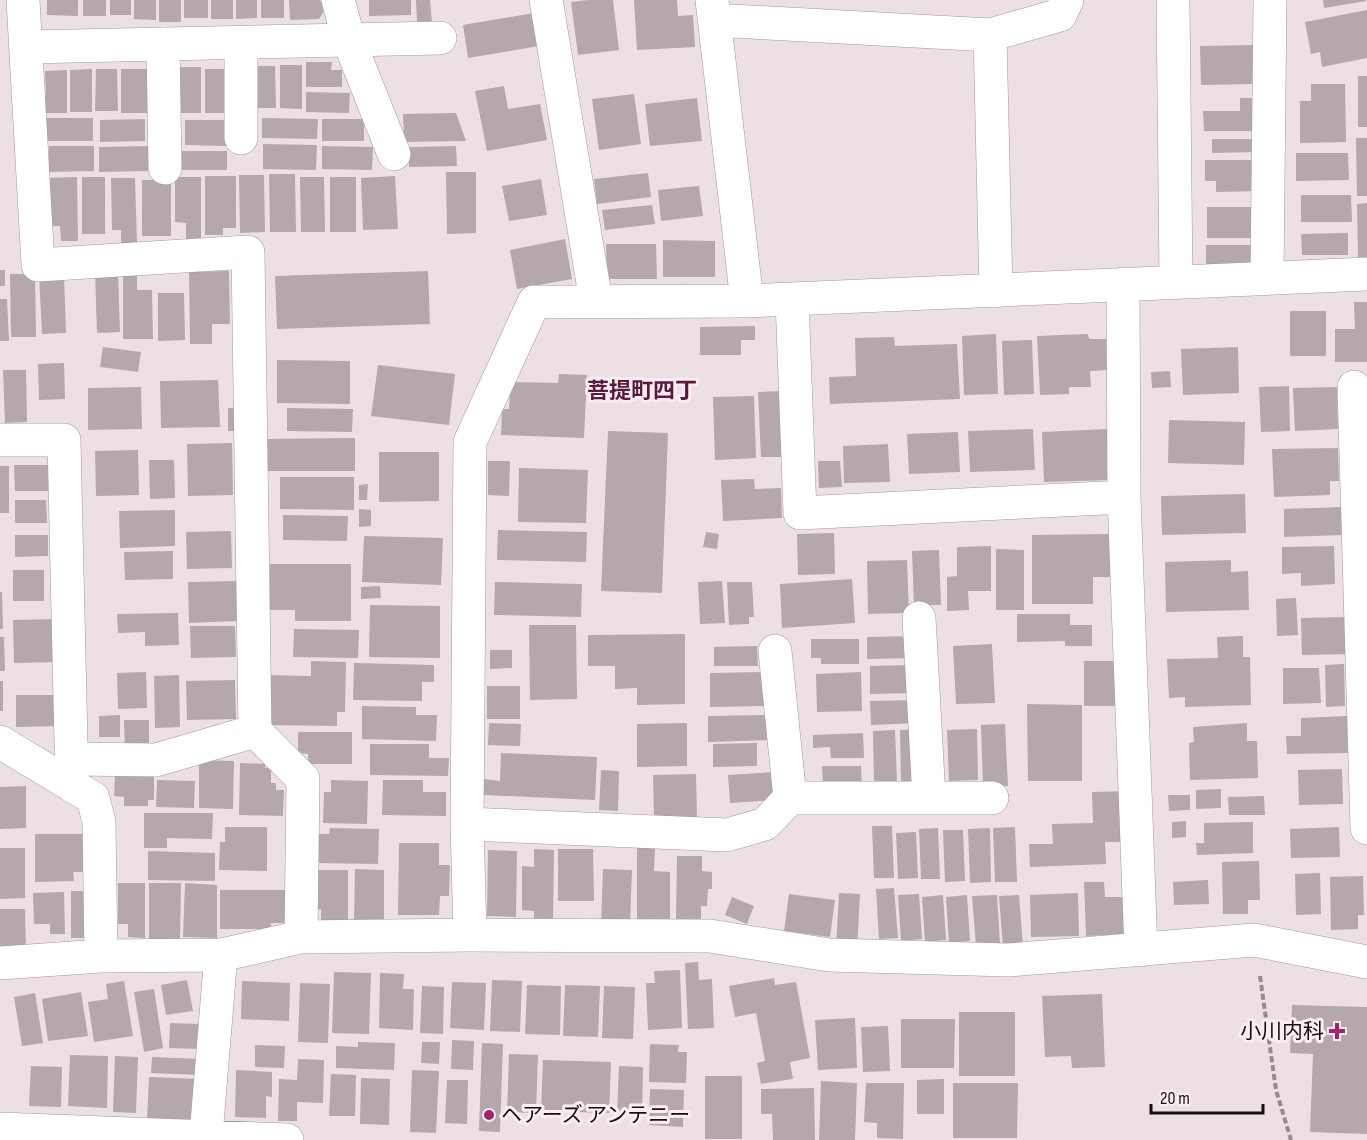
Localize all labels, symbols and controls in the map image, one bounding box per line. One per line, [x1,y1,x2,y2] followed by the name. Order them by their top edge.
[587,378,697,405] district label: 菩提町四丁
[1240,1019,1324,1044] place label: 小川内科
[1328,1022,1346,1040] marker: 小川内科
[1151,1077,1264,1115] scale bar
[1160,1088,1190,1109] text: 20 m
[501,1103,690,1128] place label: ヘアーズ アンテニー
[482,1108,496,1122] marker: ヘアーズ アンテニー

